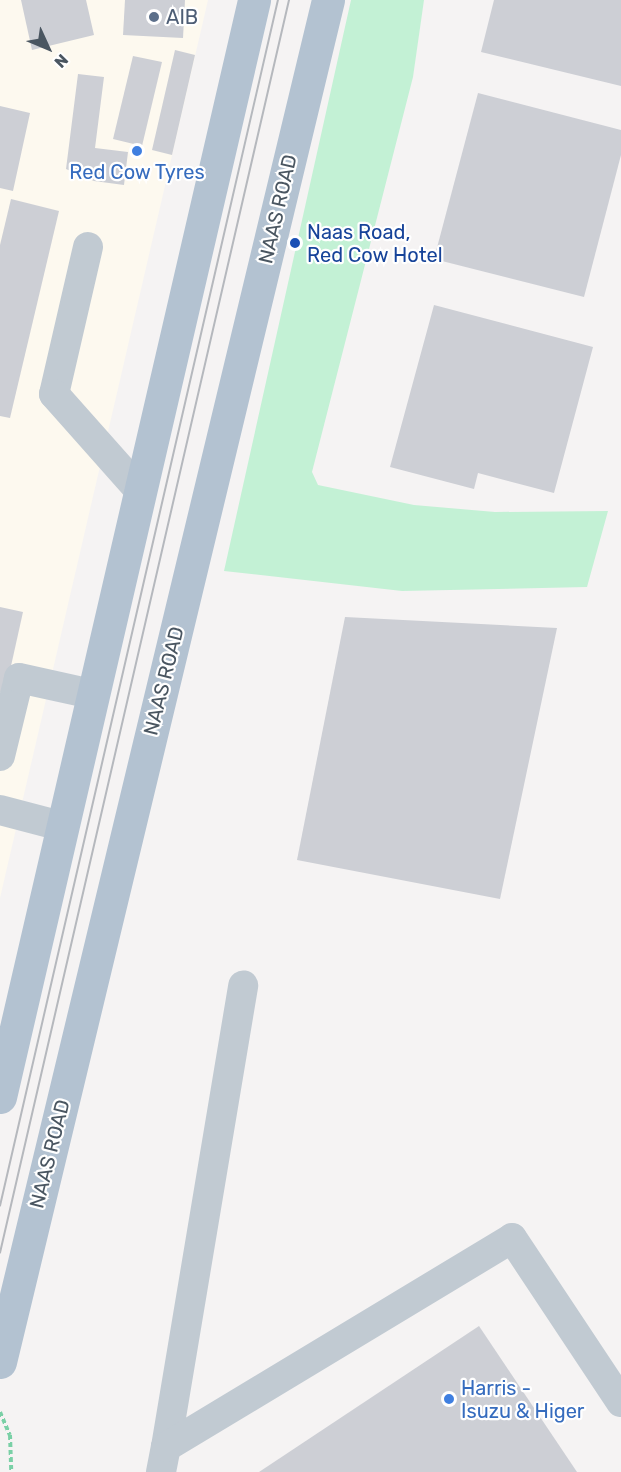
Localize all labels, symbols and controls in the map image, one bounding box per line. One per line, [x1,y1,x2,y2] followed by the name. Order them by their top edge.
[166,5,198,29] place label: AIB
[147,10,161,24] marker: AIB
[18,18,78,78] north arrow
[50,50,72,72] text: N
[130,144,144,158] marker: Red Cow Tyres
[254,152,302,266] street label: NAAS ROAD
[69,160,205,184] place label: Red Cow Tyres
[307,220,443,267] place label: Naas Road, Red Cow Hotel
[288,236,302,250] marker: Naas Road, Red Cow Hotel
[139,624,189,738] street label: NAAS ROAD
[25,1097,75,1211] street label: NAAS ROAD
[461,1376,584,1423] place label: Harris - Isuzu & Higer
[442,1392,456,1406] marker: Harris - Isuzu & Higer

